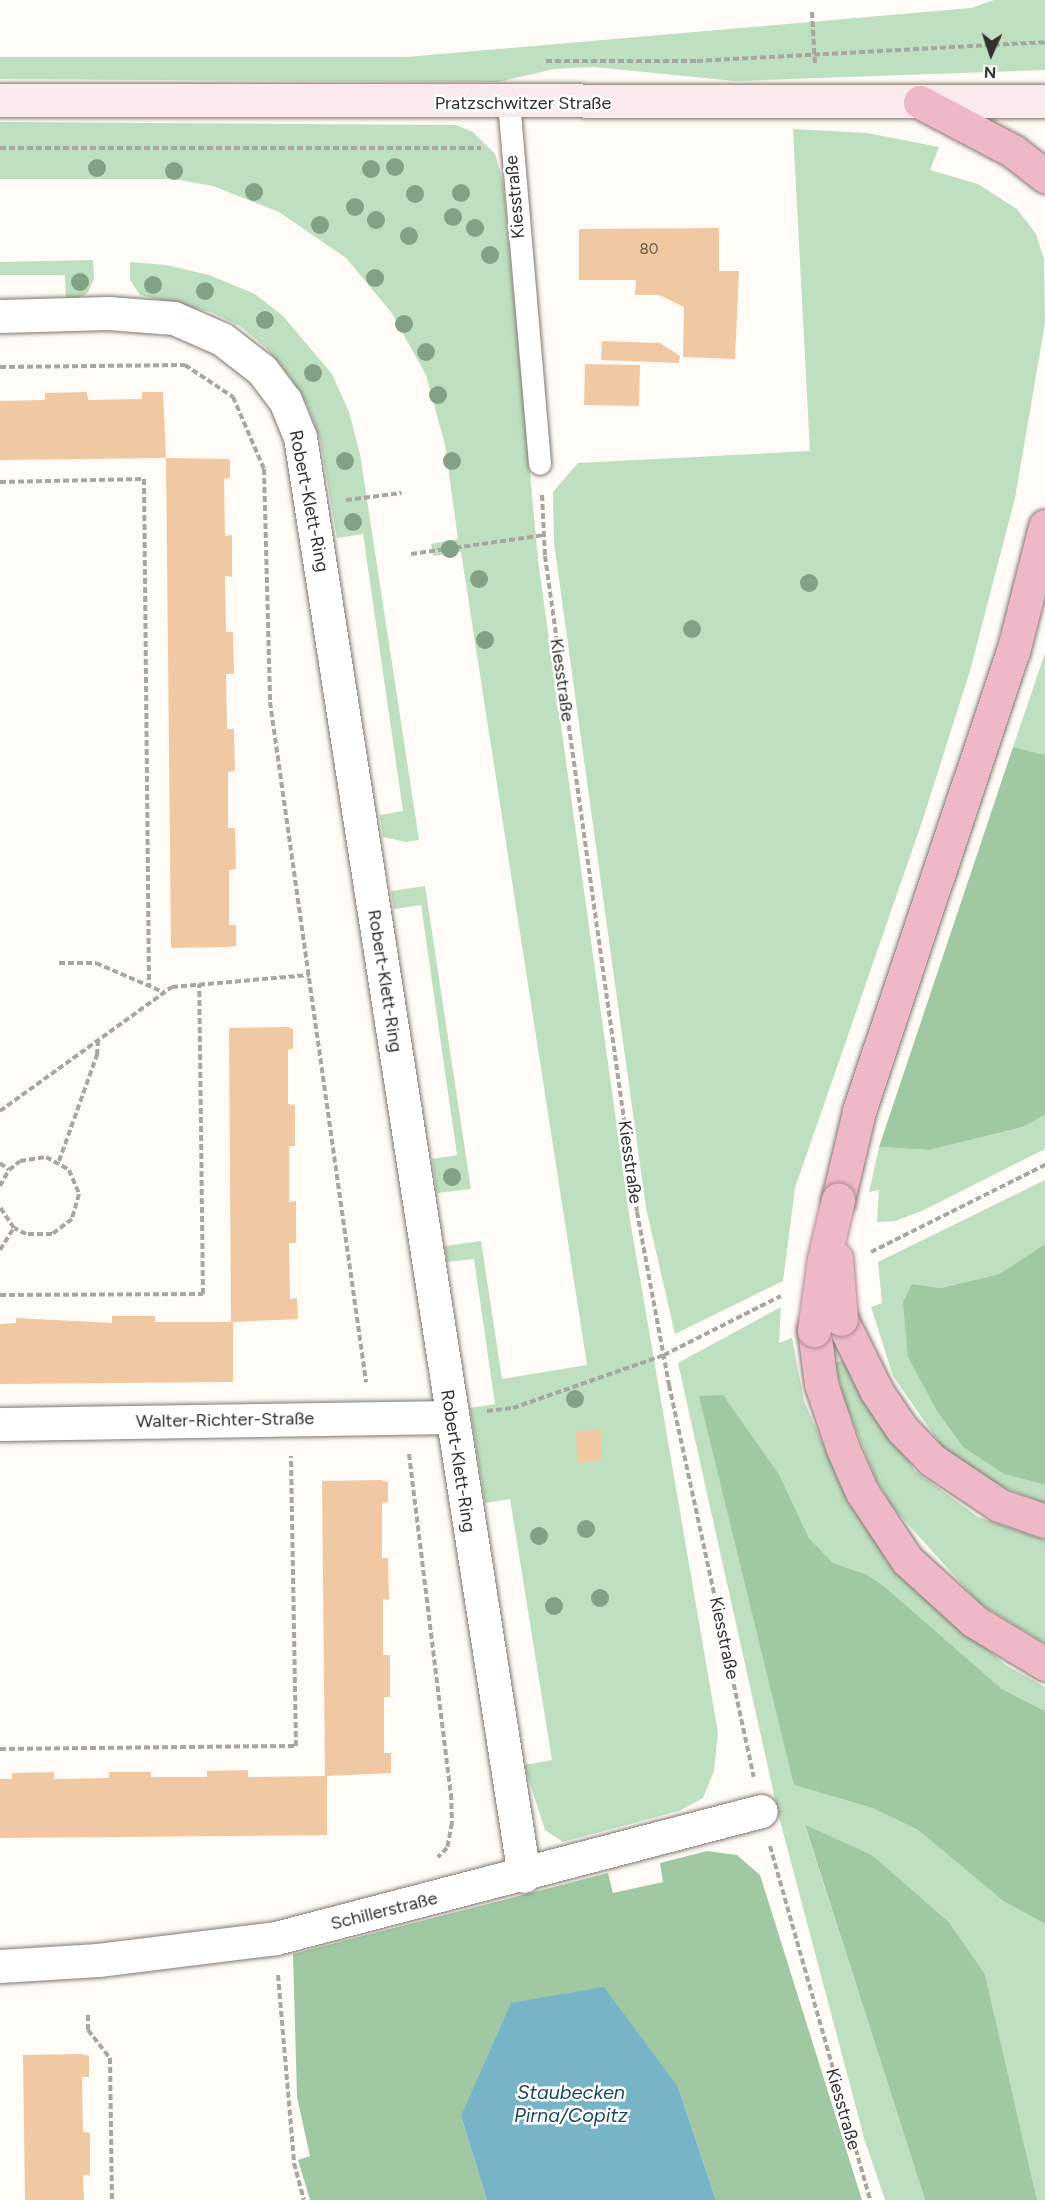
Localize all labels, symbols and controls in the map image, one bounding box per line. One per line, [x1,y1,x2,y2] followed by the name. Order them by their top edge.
[961,24,1021,84] north arrow
[983,63,997,82] text: N
[435,92,611,114] street label: Pratzschwitzer Straße
[501,154,529,240] street label: Kiesstraße
[640,241,658,259] house number: 80
[285,428,333,574] street label: Robert-Klett-Ring
[545,637,579,723] street label: Kiesstraße
[363,908,407,1054] street label: Robert-Klett-Ring
[613,1119,647,1205] street label: Kiesstraße
[436,1388,480,1534] street label: Robert-Klett-Ring
[136,1408,314,1432] street label: Walter-Richter-Straße
[705,1595,743,1681] street label: Kiesstraße
[328,1887,440,1935] street label: Schillerstraße
[821,2066,865,2152] street label: Kiesstraße
[514,2081,628,2128] water label: Staubecken Pirna/Copitz

